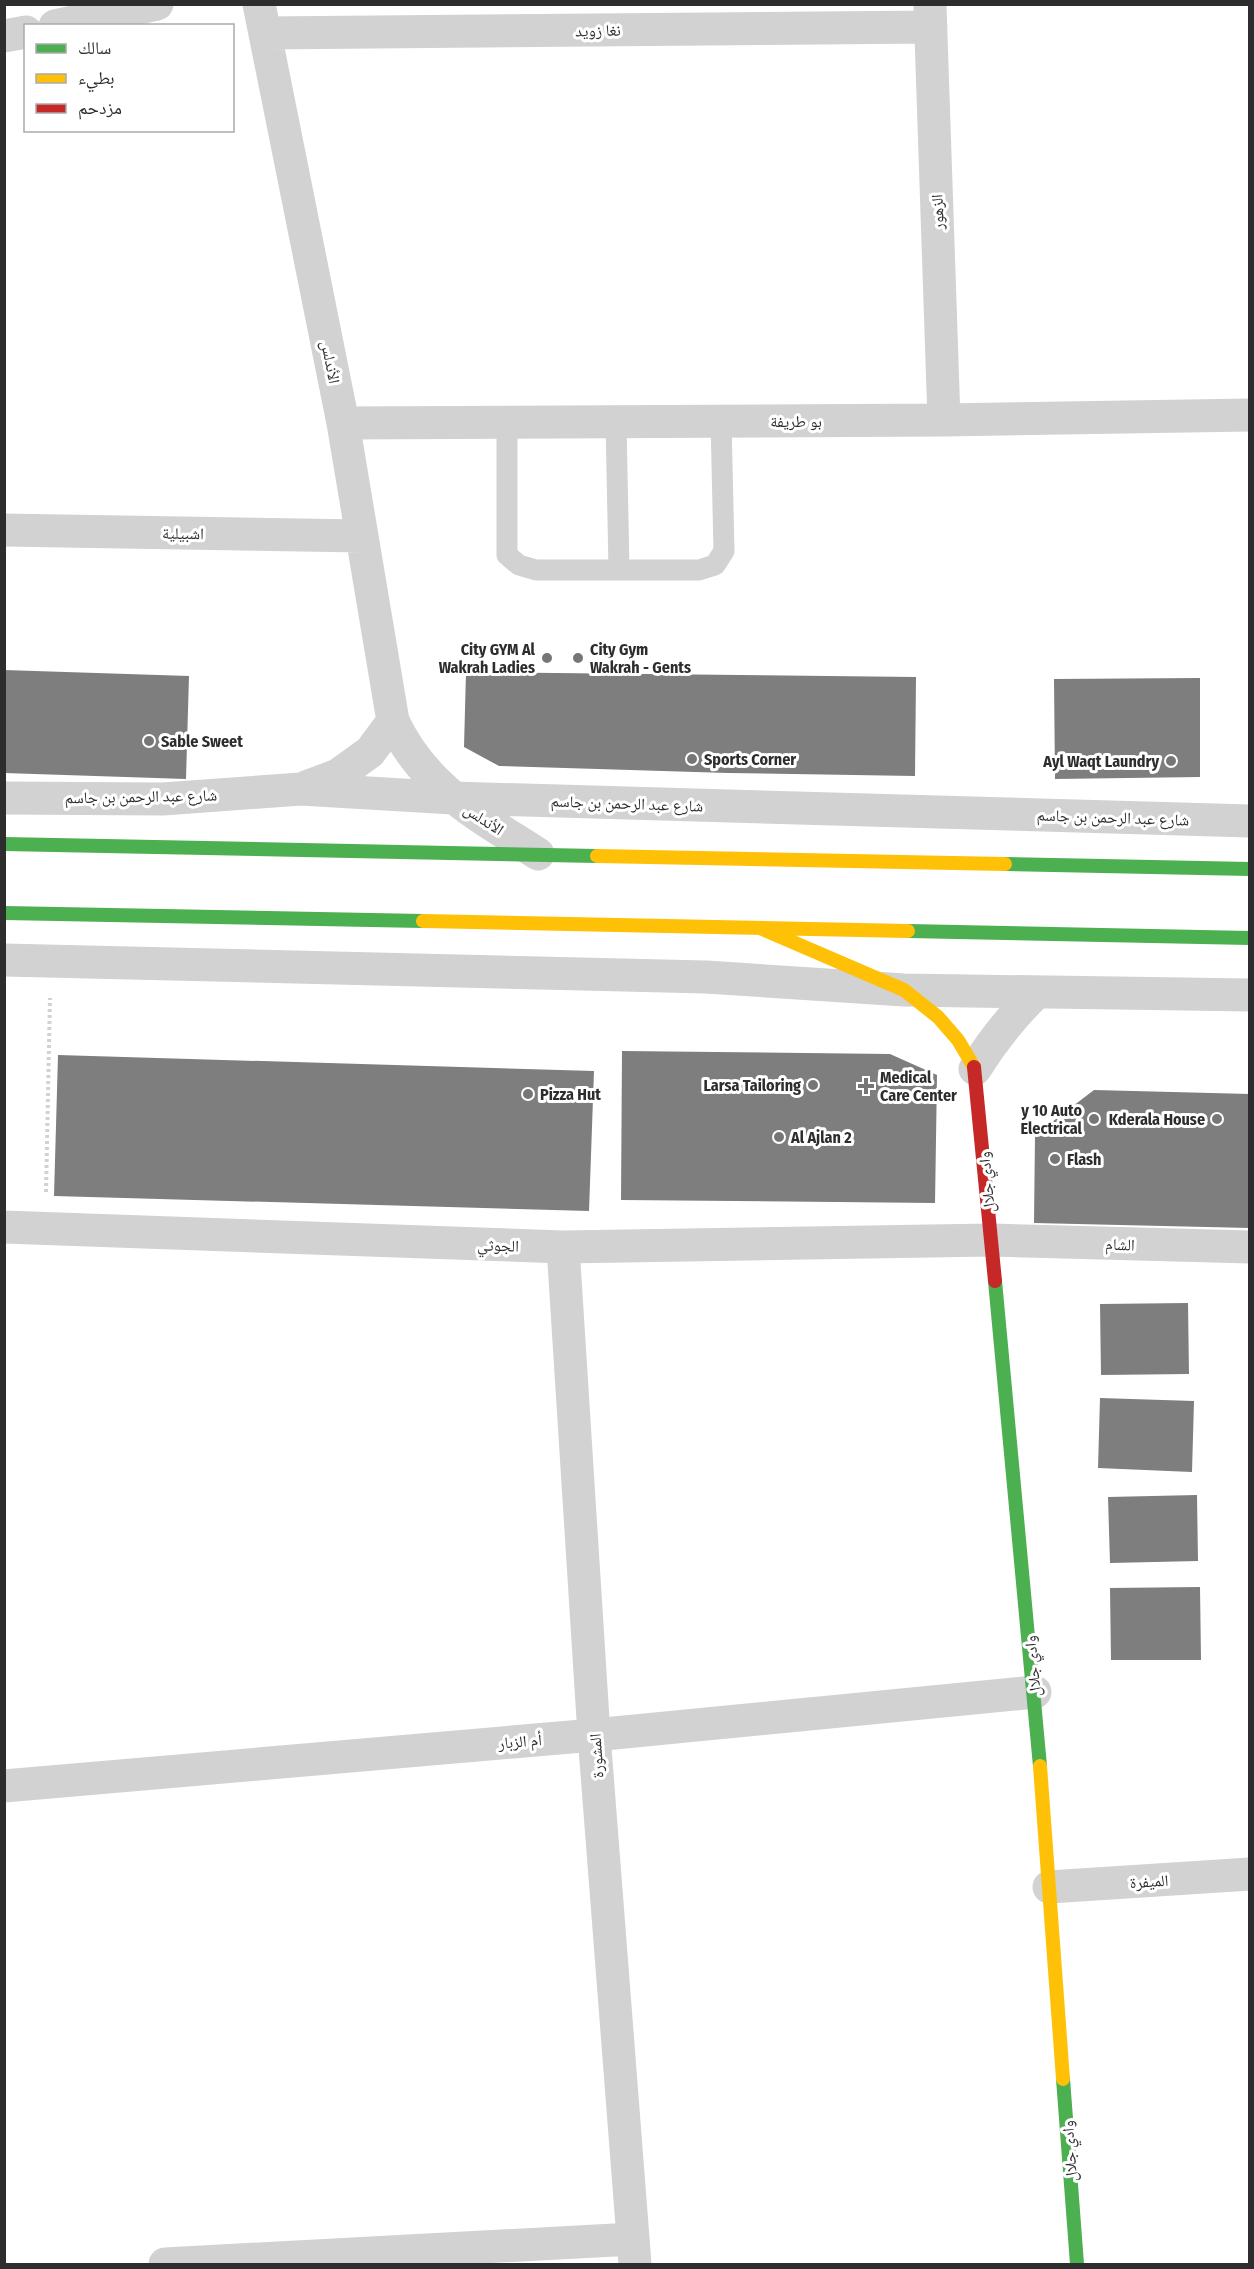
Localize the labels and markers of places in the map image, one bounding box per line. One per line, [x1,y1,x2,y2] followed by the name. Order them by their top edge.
[439,640,536,677] place label: City GYM Al Wakrah Ladies
[590,640,691,677] place label: City Gym Wakrah - Gents
[540,651,554,665] marker: City GYM Al Wakrah Ladies
[571,651,585,665] marker: City Gym Wakrah - Gents
[161,732,243,751] place label: Sable Sweet
[142,734,156,748] marker: Sable Sweet
[704,750,796,769] place label: Sports Corner
[685,752,699,766] marker: Sports Corner
[1042,752,1159,771] place label: Ayl Waqt Laundry
[1164,754,1178,768] marker: Ayl Waqt Laundry
[880,1068,957,1105] place label: Medical Care Center
[703,1076,801,1095] place label: Larsa Tailoring
[857,1077,875,1095] marker: Medical Care Center
[806,1078,820,1092] marker: Larsa Tailoring
[540,1085,601,1104] place label: Pizza Hut
[521,1087,535,1101] marker: Pizza Hut
[1020,1101,1083,1138] place label: y 10 Auto Electrical
[1109,1110,1205,1129] place label: Kderala House
[1087,1112,1101,1126] marker: y 10 Auto Electrical
[1210,1112,1224,1126] marker: Kderala House
[790,1128,852,1147] place label: Al Ajlan 2
[772,1130,786,1144] marker: Al Ajlan 2
[1067,1150,1101,1169] place label: Flash
[1048,1152,1062,1166] marker: Flash

